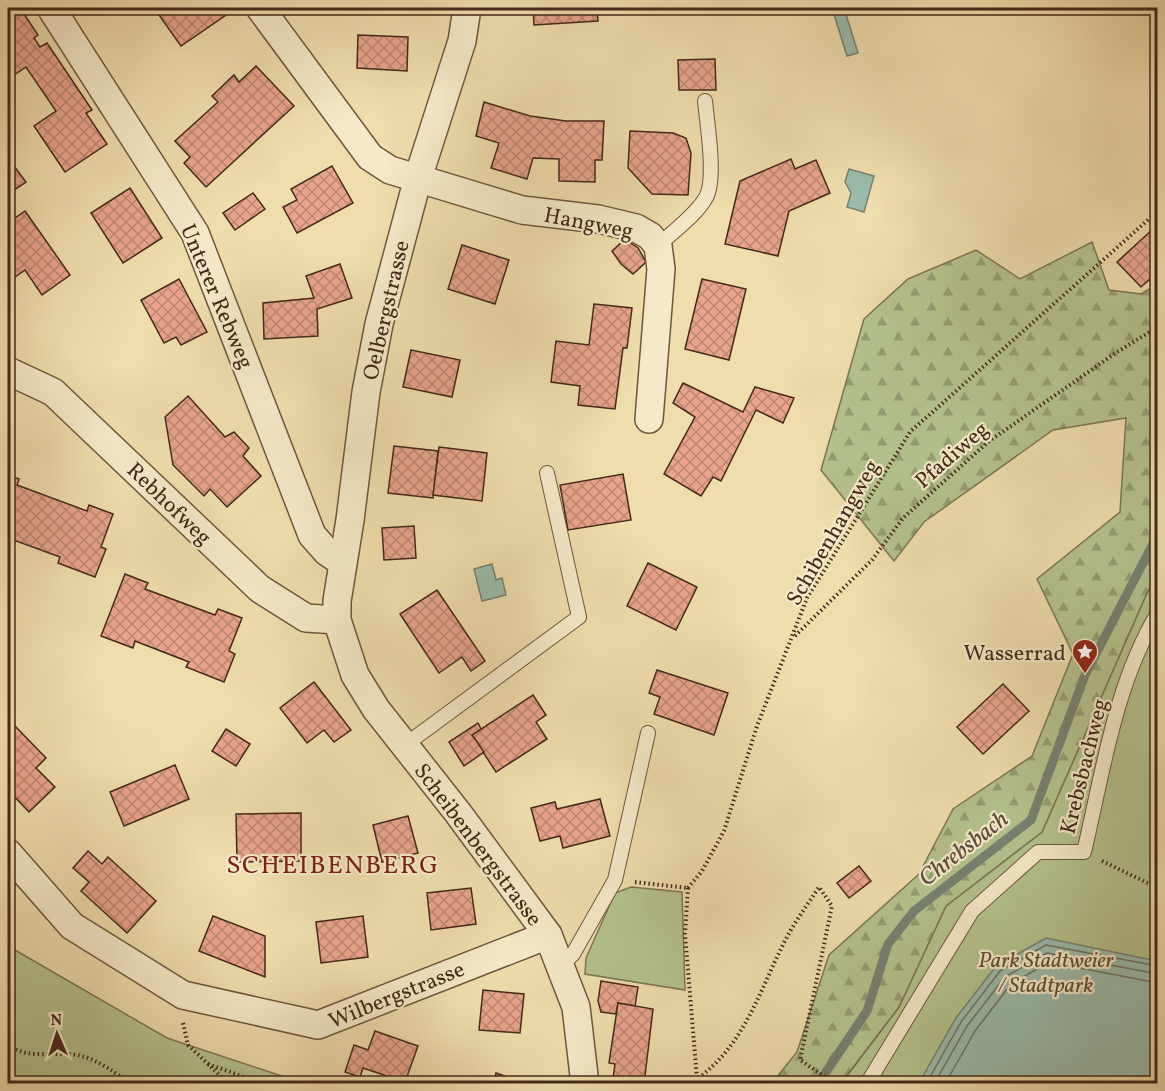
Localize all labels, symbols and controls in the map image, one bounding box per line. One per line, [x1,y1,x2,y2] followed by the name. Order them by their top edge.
[541,201,636,248] street label: Hangweg
[171,220,260,374] street label: Unterer Rebweg
[356,238,419,384] street label: Oelbergstrasse
[909,415,996,497] street label: Pfadiweg
[780,455,889,612] street label: Schibenhangweg
[119,456,218,553] street label: Rebhofweg
[1070,637,1100,675] place icon: Wasserrad
[963,639,1066,670] place label: Wasserrad
[1054,695,1117,838] street label: Krebsbachweg
[405,758,549,933] street label: Scheibenbergstrasse
[912,804,1017,896] water label: Chrebsbach
[226,848,440,884] district label: SCHEIBENBERG
[978,946,1114,1002] park label: Park Stadtweier / Stadtpark
[324,955,470,1038] street label: Wilbergstrasse
[27,1004,87,1064] north arrow
[50,1010,63,1032] text: N

